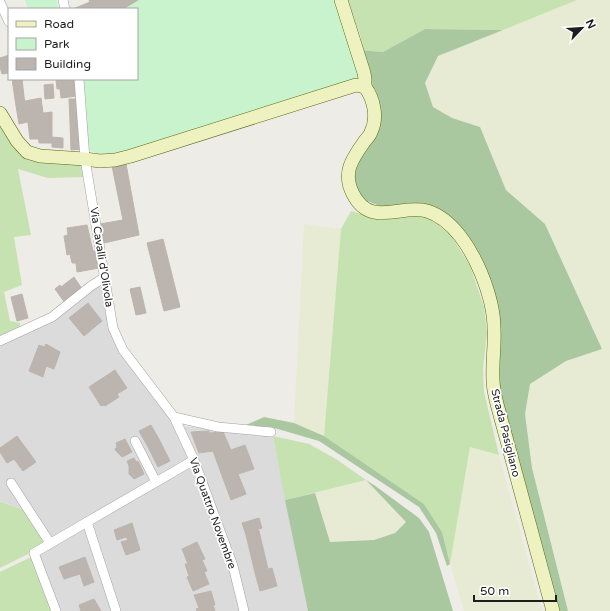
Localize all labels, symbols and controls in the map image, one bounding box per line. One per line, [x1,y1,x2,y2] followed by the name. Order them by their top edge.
[8,8,138,80] legend
[562,8,602,48] north arrow
[44,17,74,31] text: Road
[583,17,598,31] text: N
[44,37,70,51] text: Park
[44,57,91,71] text: Building
[87,206,116,308] street label: Via Cavalli d'Olivola
[488,388,523,479] street label: Strada Pasigliano
[186,456,239,571] street label: Via Quattro Novembre
[474,577,556,603] scale bar
[480,584,509,598] text: 50 m

